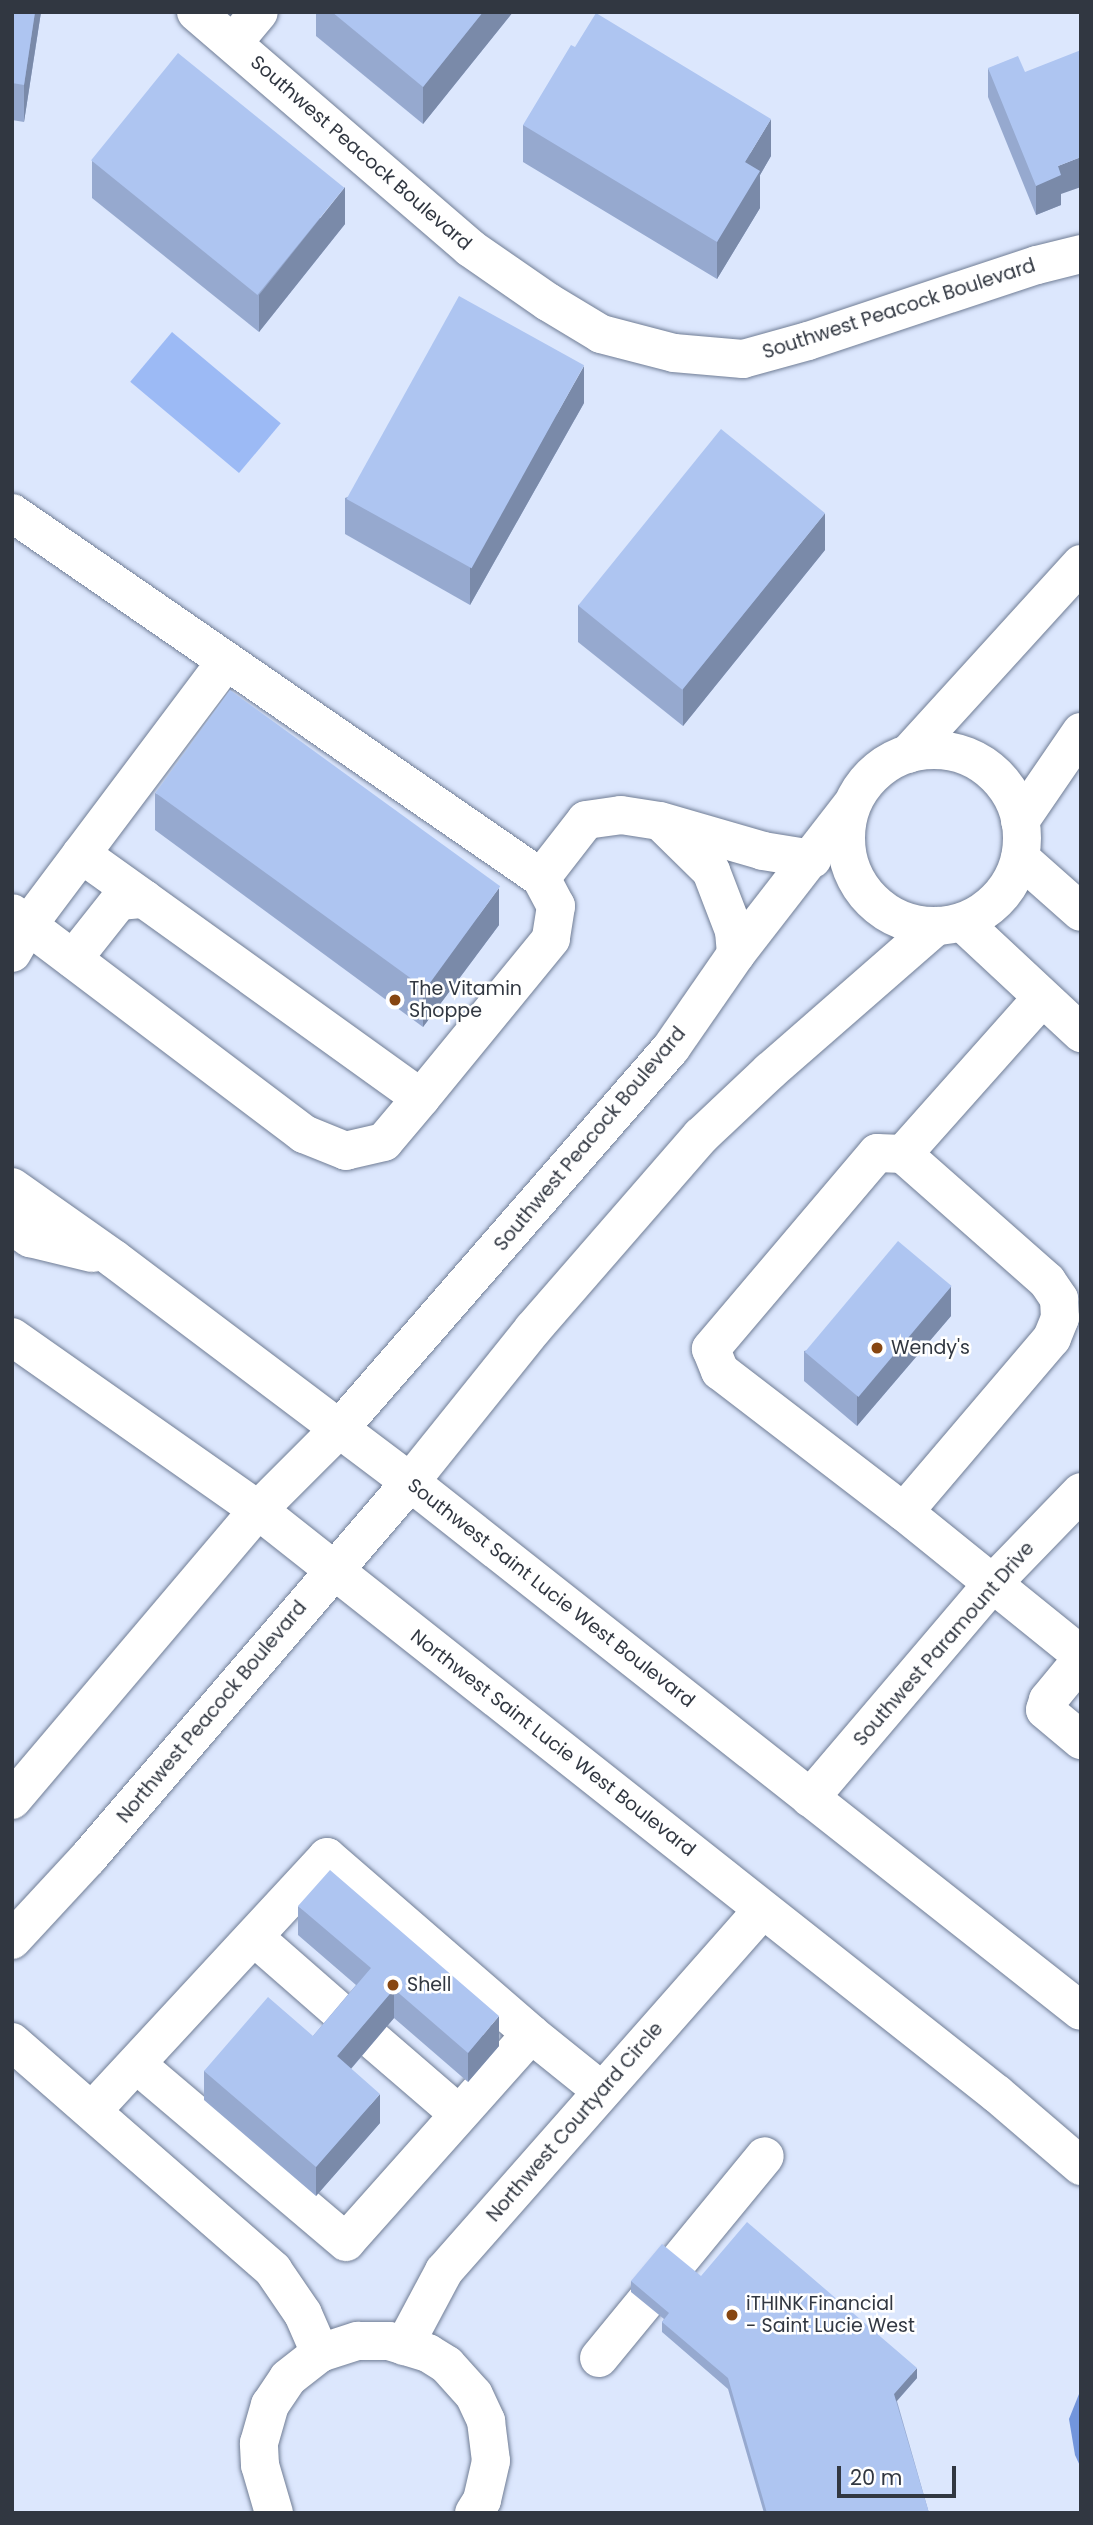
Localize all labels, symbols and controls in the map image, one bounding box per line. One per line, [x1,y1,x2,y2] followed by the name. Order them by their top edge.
[246,51,476,255] street label: Southwest Peacock Boulevard
[760,254,1038,364] street label: Southwest Peacock Boulevard
[409,978,522,1022] place label: The Vitamin Shoppe
[387,992,403,1008] marker: The Vitamin Shoppe
[490,1022,690,1256] street label: Southwest Peacock Boulevard
[891,1337,970,1359] place label: Wendy's
[869,1340,885,1356] marker: Wendy's
[403,1474,699,1712] street label: Southwest Saint Lucie West Boulevard
[849,1537,1039,1751] street label: Southwest Paramount Drive
[112,1596,312,1828] street label: Northwest Peacock Boulevard
[406,1625,700,1861] street label: Northwest Saint Lucie West Boulevard
[407,1974,451,1996] place label: Shell
[385,1977,401,1993] marker: Shell
[482,2018,668,2226] street label: Northwest Courtyard Circle
[746,2293,915,2337] place label: iTHINK Financial - Saint Lucie West
[724,2307,740,2323] marker: iTHINK Financial - Saint Lucie West
[841,2452,960,2496] scale bar
[850,2463,903,2492] text: 20 m

